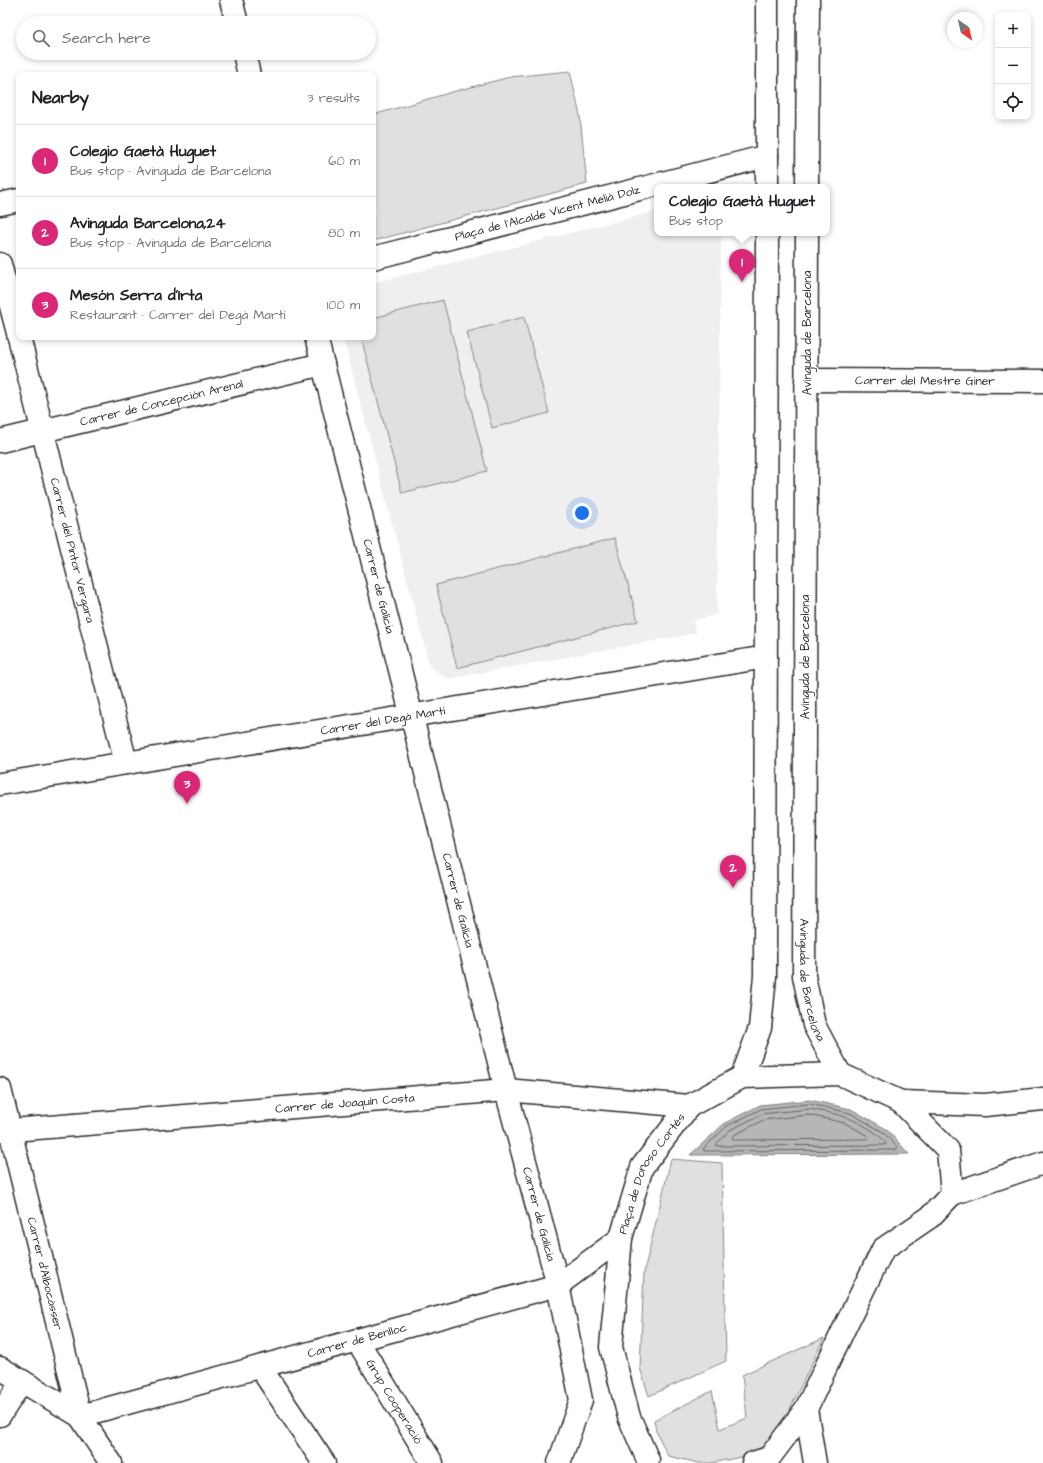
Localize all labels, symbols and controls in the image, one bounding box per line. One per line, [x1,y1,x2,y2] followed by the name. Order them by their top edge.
[947,12,983,48] north arrow
[995,12,1031,120] map controls
[995,12,1031,48] button: +
[16,16,376,60] search box
[30,27,52,49] icon: search
[62,28,151,49] text: Search here
[995,48,1031,84] button: −
[995,84,1031,120] button: locate
[32,86,89,110] text: Nearby
[307,89,360,107] text: 3 results
[70,141,216,162] text: Colegio Gaetà Huguet
[44,152,46,170] text: 1
[328,152,360,170] text: 60 m
[70,162,271,180] text: Bus stop · Avinguda de Barcelona
[453,181,642,245] street label: Plaça de l'Alcalde Vicent Meliá Dolz
[654,184,830,236] popup
[669,191,815,212] text: Colegio Gaetà Huguet
[669,212,723,230] text: Bus stop
[70,213,225,234] text: Avinguda Barcelona,24
[41,224,49,242] text: 2
[328,224,360,242] text: 80 m
[70,234,271,252] text: Bus stop · Avinguda de Barcelona
[729,249,755,282] pin: 1
[799,271,817,395] street label: Avinguda de Barcelona
[70,285,202,306] text: Mesón Serra d'Irta
[42,296,48,314] text: 3
[327,296,360,314] text: 100 m
[70,306,285,324] text: Restaurant · Carrer del Degà Martí
[855,372,995,390] street label: Carrer del Mestre Giner
[78,375,245,431] street label: Carrer de Concepción Arenal
[46,476,99,625] street label: Carrer del Pintor Vergara
[572,503,592,523] your location
[358,537,398,635] street label: Carrer de Galícia
[797,595,815,719] street label: Avinguda de Barcelona
[319,702,447,740] street label: Carrer del Degà Martí
[174,771,200,804] pin: 3
[438,851,478,950] street label: Carrer de Galícia
[720,855,746,888] pin: 2
[794,919,829,1045] street label: Avinguda de Barcelona
[275,1089,415,1118] street label: Carrer de Joaquín Costa
[615,1110,689,1236] street label: Plaça de Donoso Cortés
[518,1165,559,1263] street label: Carrer de Galícia
[23,1215,67,1332] street label: Carrer d'Albocàsser
[306,1319,409,1362] street label: Carrer de Benlloc
[362,1356,427,1448] street label: Grup Cooperació

